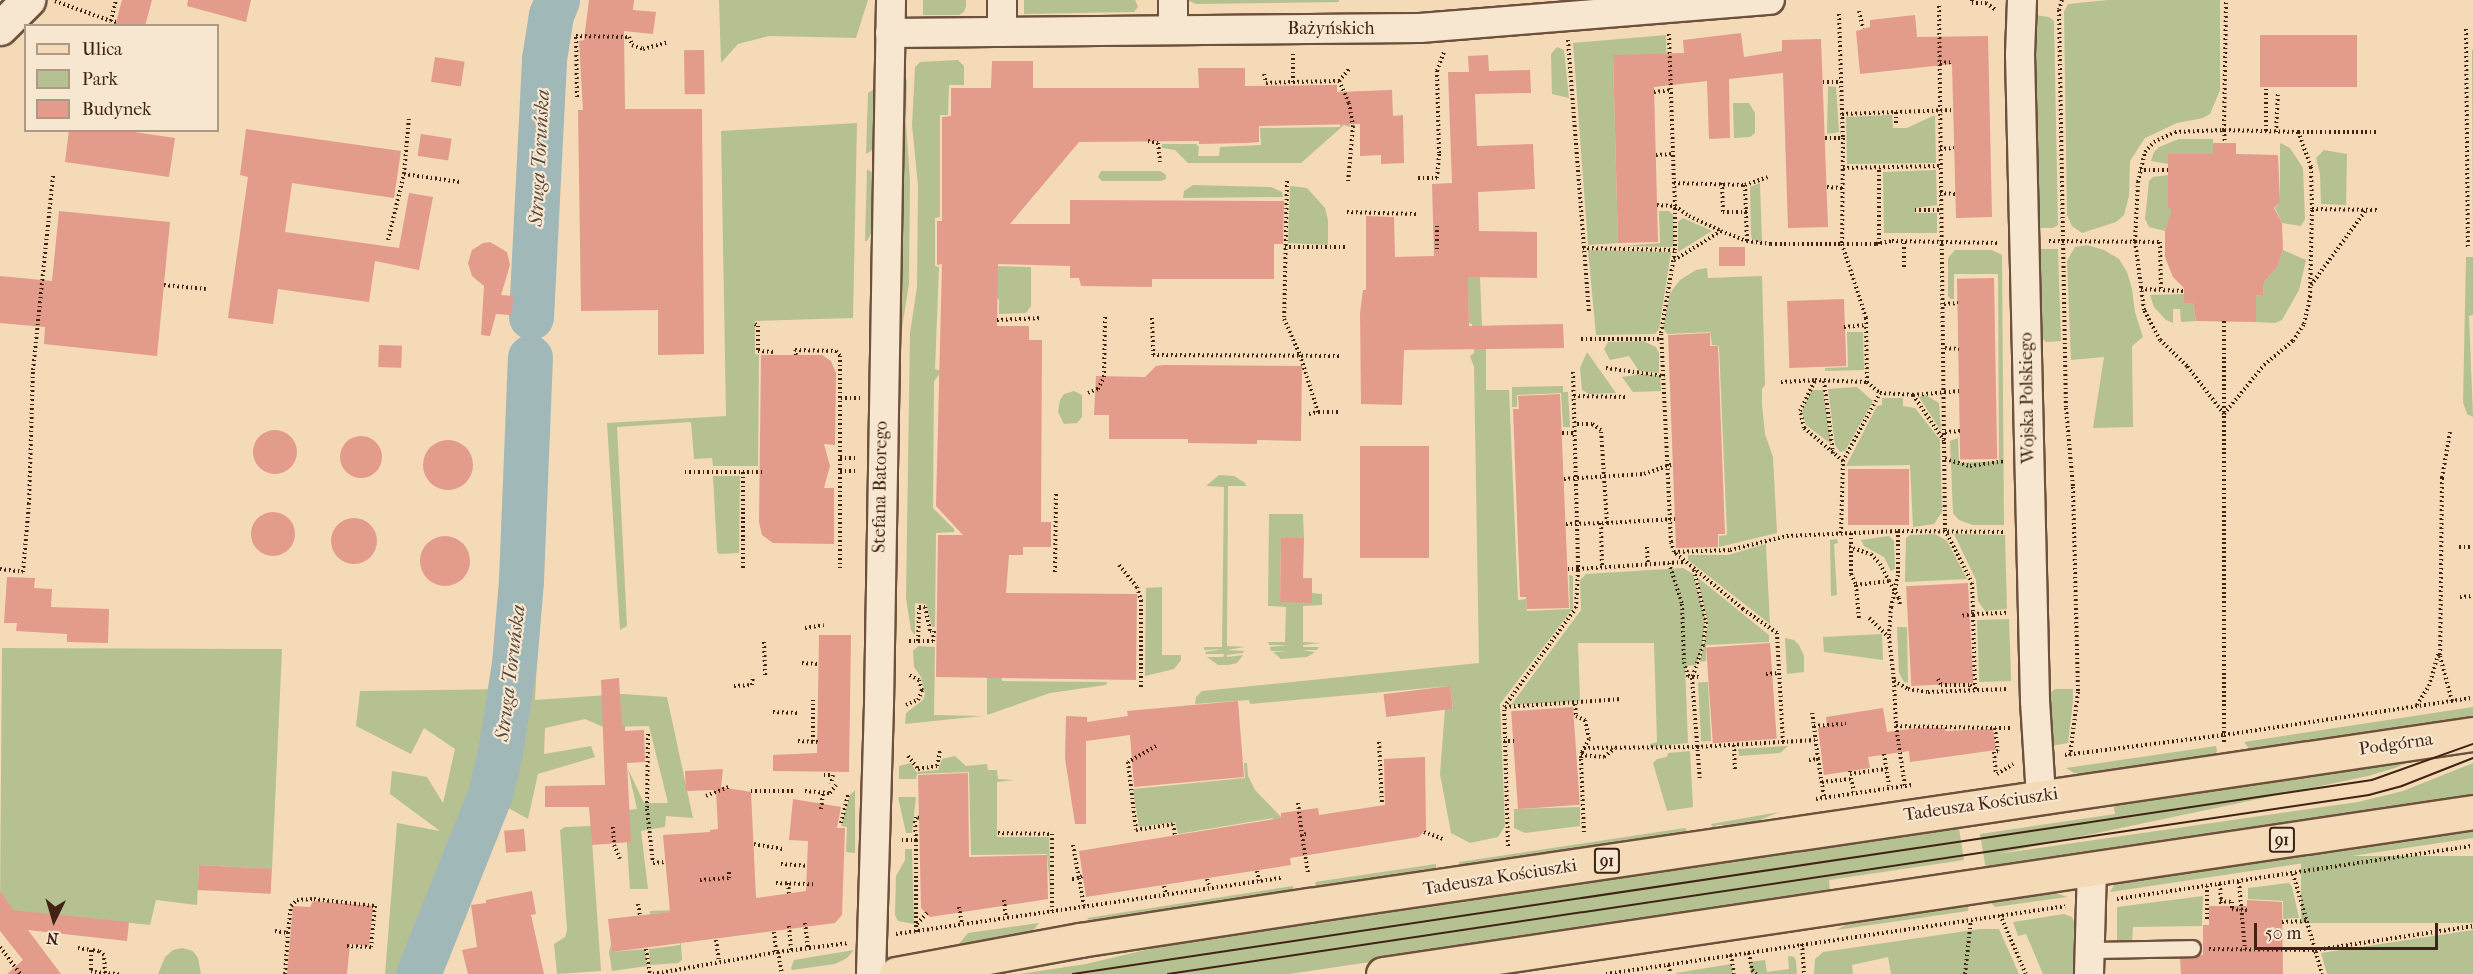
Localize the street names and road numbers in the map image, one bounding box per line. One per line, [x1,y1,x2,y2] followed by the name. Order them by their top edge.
[1287,18,1375,40] street label: Bażyńskich
[2016,332,2040,464] street label: Wojska Polskiego
[869,421,893,553] street label: Stefana Batorego
[2358,729,2434,761] street label: Podgórna
[1902,783,2060,827] street label: Tadeusza Kościuszki
[2268,827,2296,853] road number: 91
[1594,848,1620,874] road number: 91
[1421,855,1579,901] street label: Tadeusza Kościuszki

